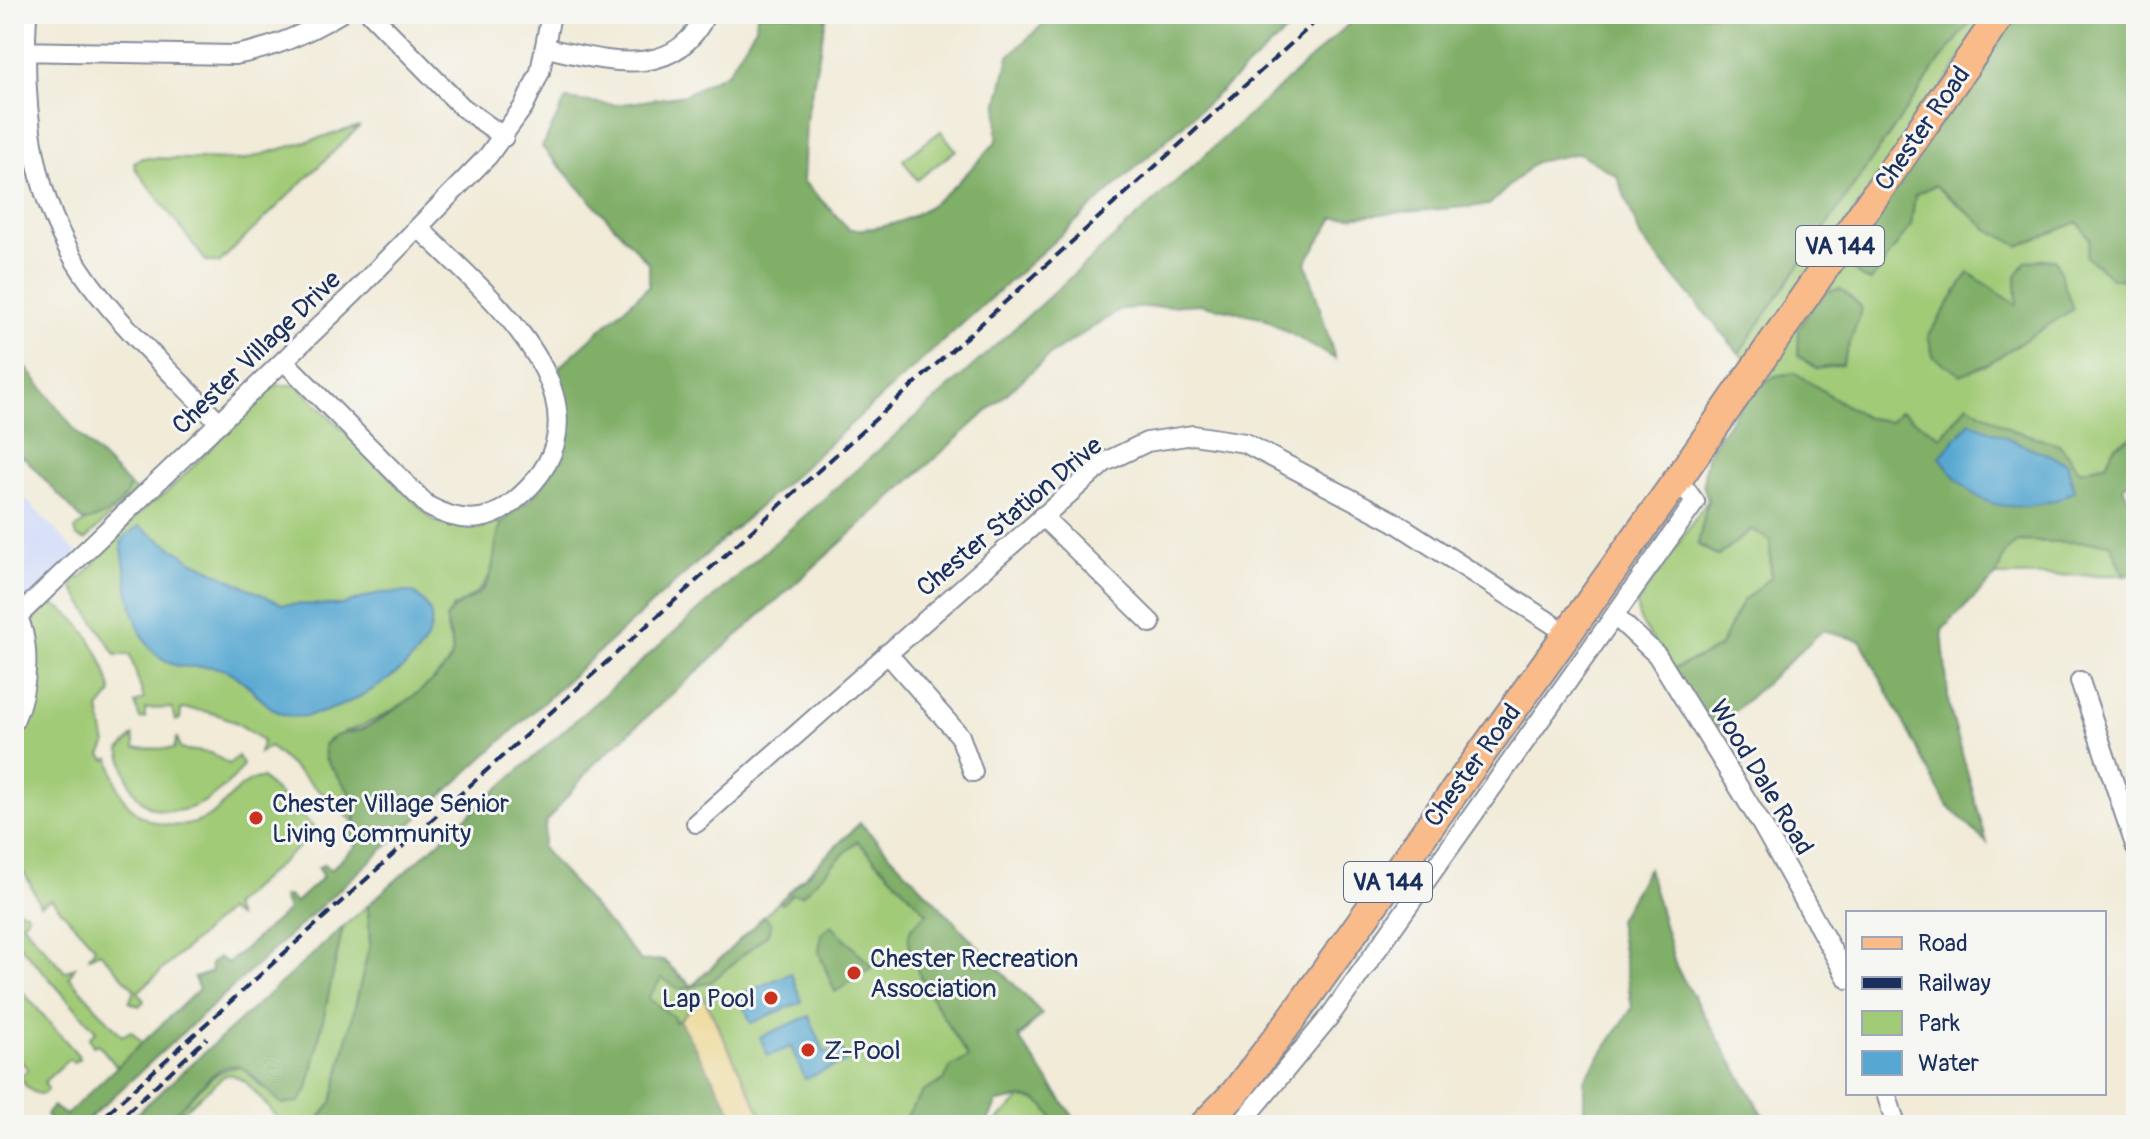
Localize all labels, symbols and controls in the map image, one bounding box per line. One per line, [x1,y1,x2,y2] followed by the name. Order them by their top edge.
[1868,60,1977,197] street label: Chester Road
[1796,226,1884,266] road number: VA 144
[166,264,348,442] street label: Chester Village Drive
[910,430,1109,604] street label: Chester Station Drive
[1702,694,1820,861] street label: Wood Dale Road
[1417,698,1528,834] street label: Chester Road
[272,788,510,850] place label: Chester Village Senior Living Community
[247,809,265,827] marker: Chester Village Senior Living Community
[1344,862,1432,902] road number: VA 144
[1846,911,2106,1095] legend
[1918,929,1968,958] text: Road
[870,943,1078,1005] place label: Chester Recreation Association
[845,964,863,982] marker: Chester Recreation Association
[1918,969,1991,998] text: Railway
[662,983,755,1015] place label: Lap Pool
[762,989,780,1007] marker: Lap Pool
[1918,1009,1960,1038] text: Park
[824,1035,901,1067] place label: Z-Pool
[799,1041,817,1059] marker: Z-Pool
[1918,1049,1979,1078] text: Water

